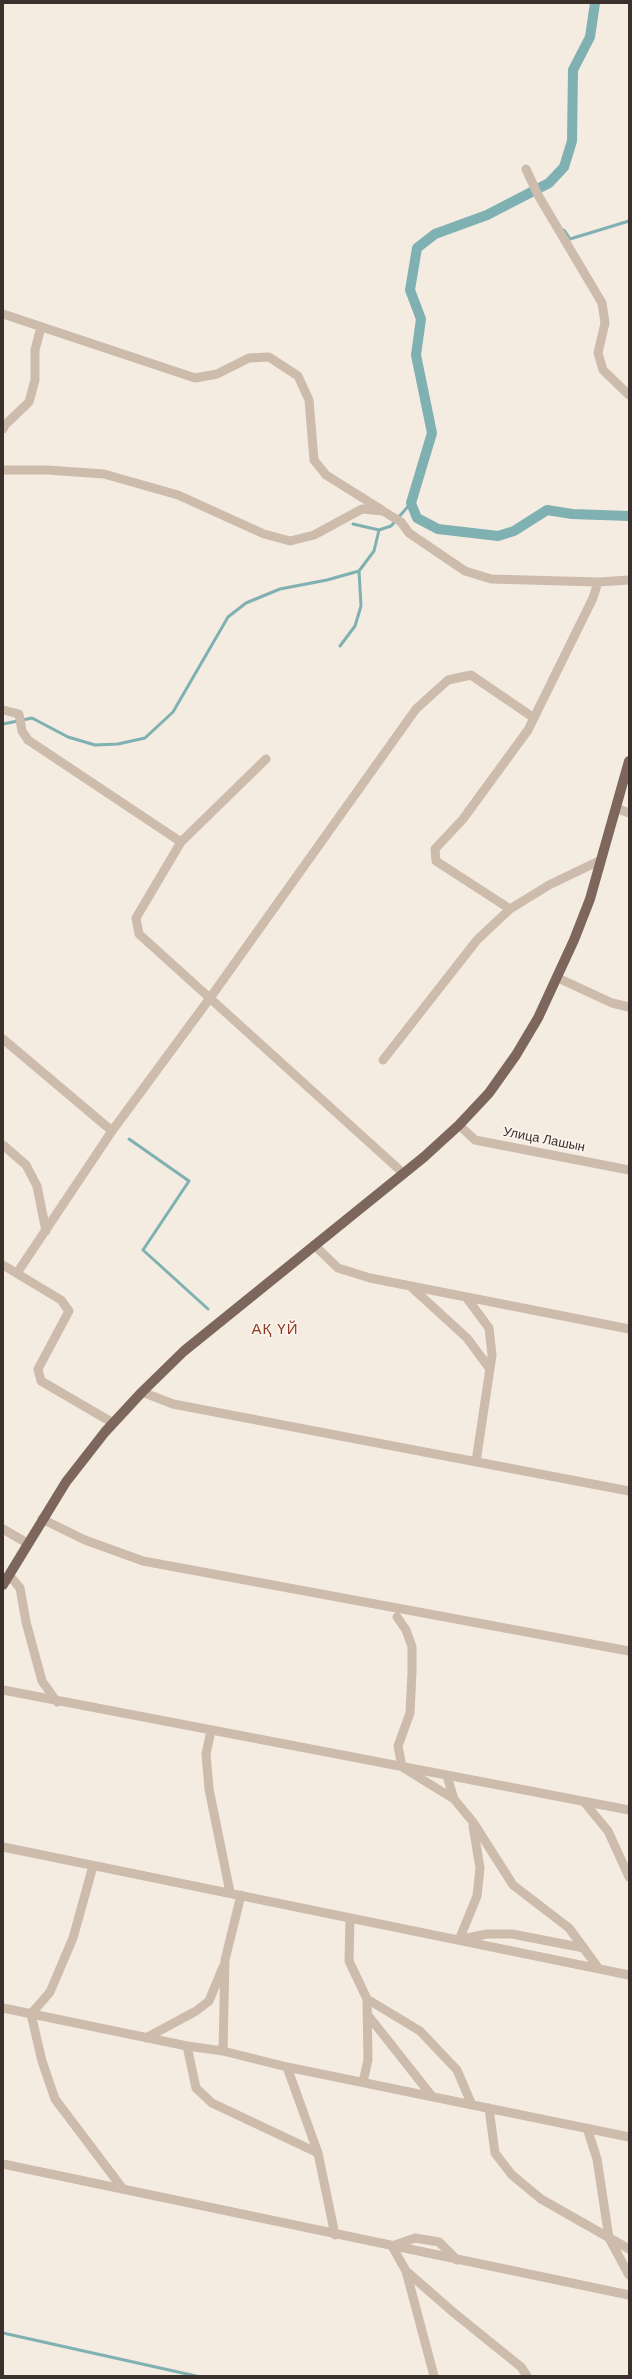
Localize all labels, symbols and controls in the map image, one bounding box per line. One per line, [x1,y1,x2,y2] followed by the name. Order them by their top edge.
[502,1124,586,1156] street label: Улица Лашын
[252,1321,298,1339] district label: АҚ ҮЙ

